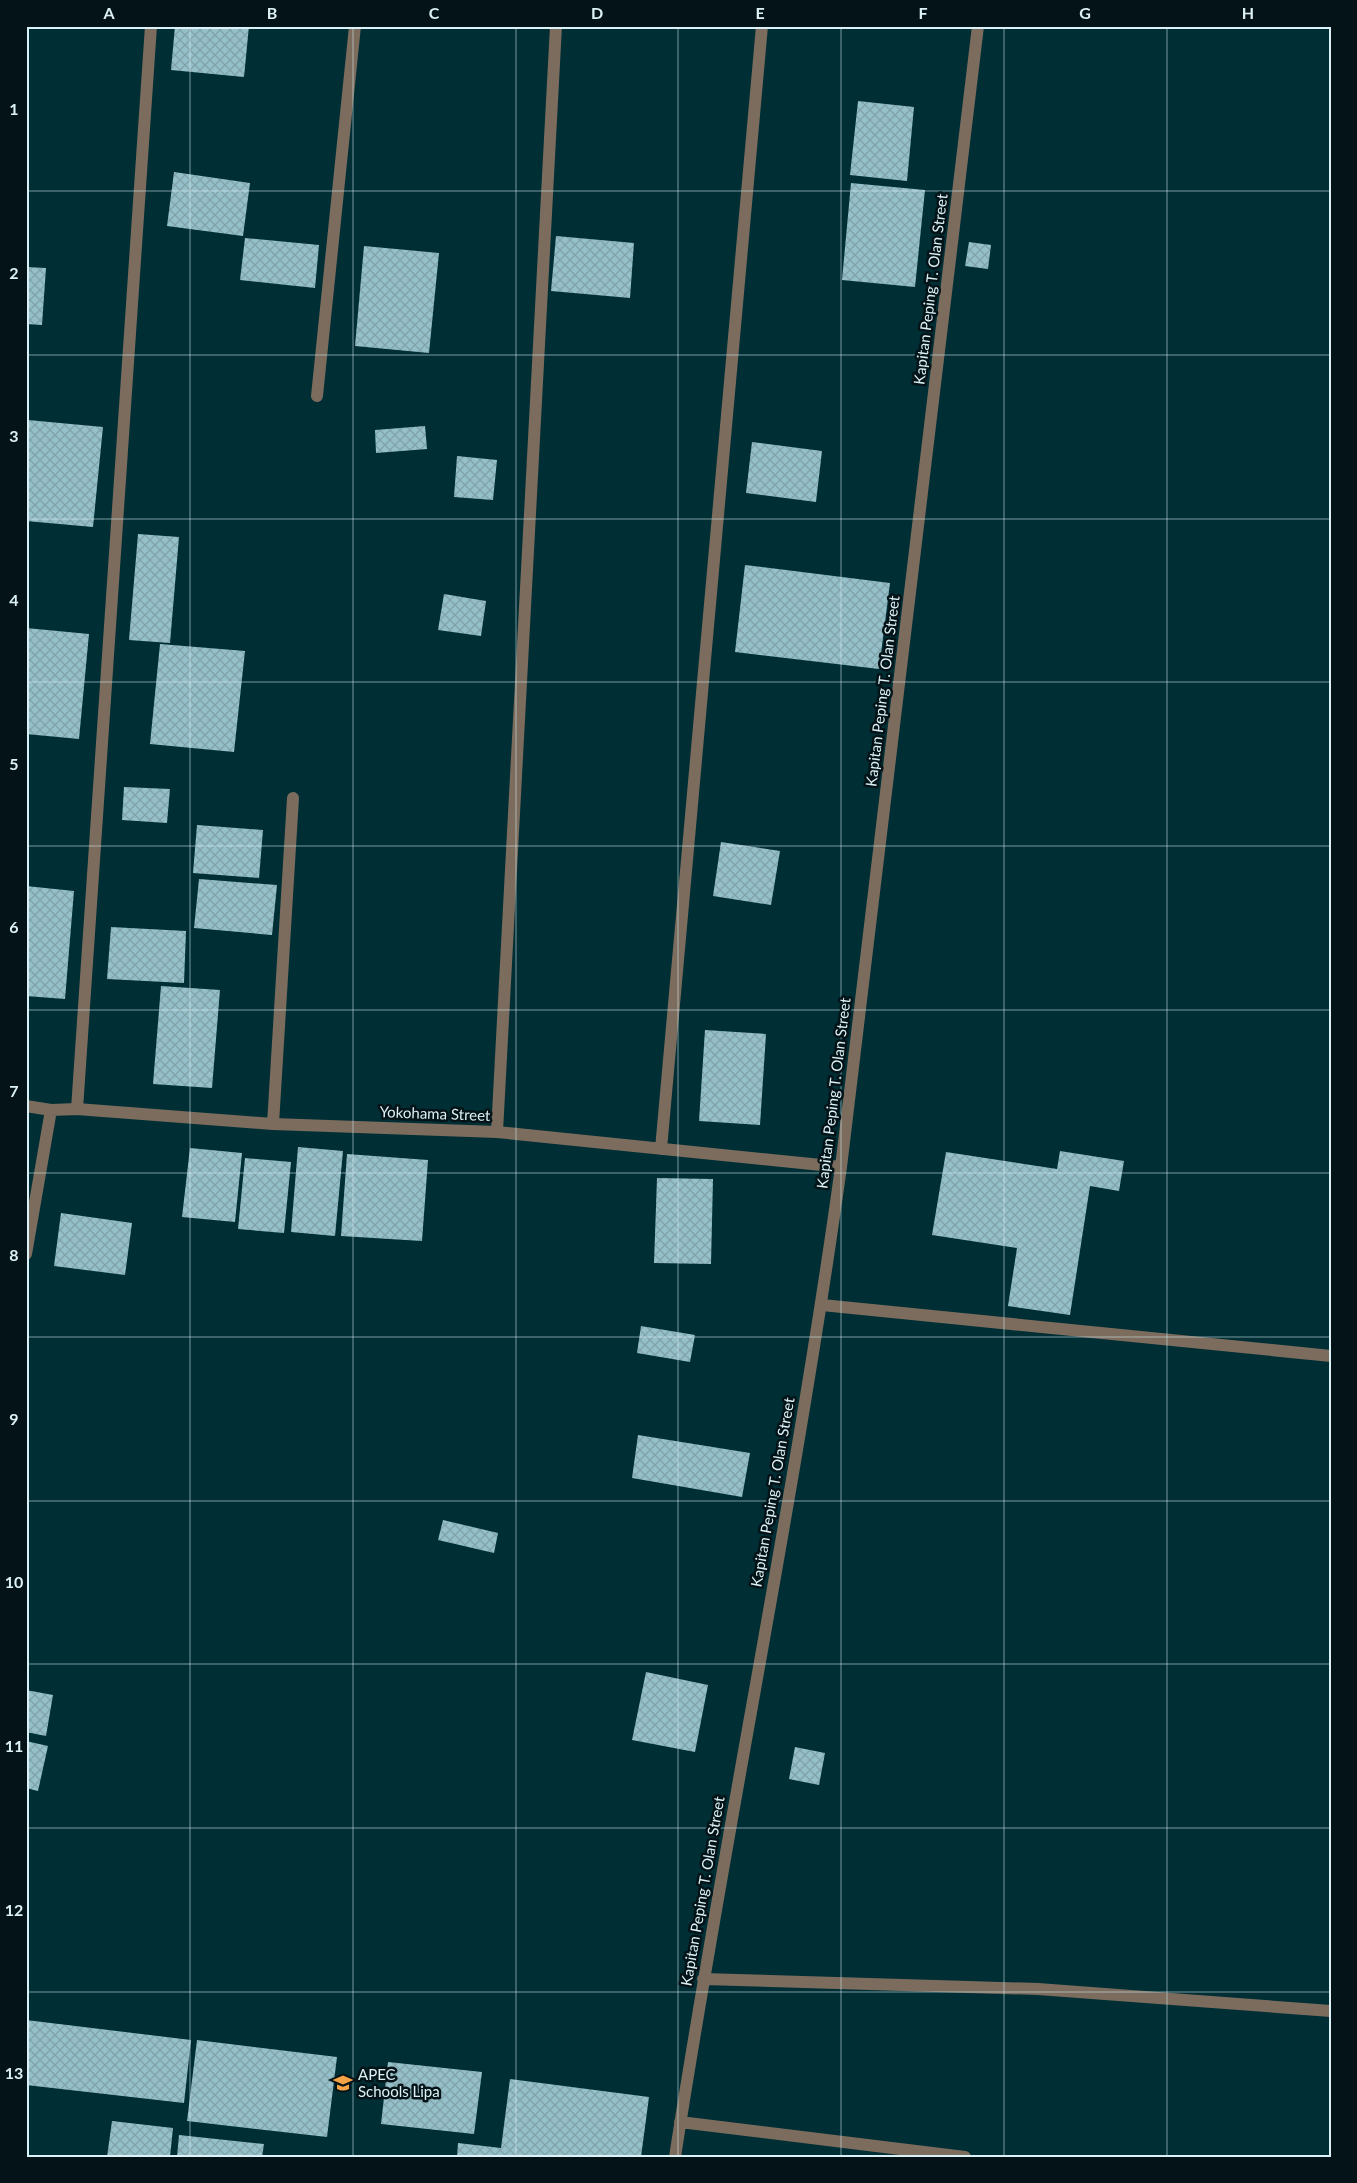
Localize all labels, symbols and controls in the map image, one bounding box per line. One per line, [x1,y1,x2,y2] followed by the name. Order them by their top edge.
[102,3,115,22] text: A
[267,3,277,22] text: B
[429,3,440,22] text: C
[591,3,603,22] text: D
[755,3,765,22] text: E
[918,3,928,22] text: F
[1079,3,1091,22] text: G
[1242,3,1254,22] text: H
[9,99,19,118] text: 1
[909,192,951,386] street label: Kapitan Peping T. Olan Street
[9,263,19,282] text: 2
[9,426,19,445] text: 3
[9,590,19,609] text: 4
[861,594,903,788] street label: Kapitan Peping T. Olan Street
[9,754,19,773] text: 5
[9,917,19,936] text: 6
[812,996,854,1190] street label: Kapitan Peping T. Olan Street
[9,1081,19,1100] text: 7
[379,1102,491,1124] street label: Yokohama Street
[9,1245,19,1264] text: 8
[746,1395,798,1588] street label: Kapitan Peping T. Olan Street
[9,1409,19,1428] text: 9
[5,1572,23,1591] text: 10
[5,1736,23,1755] text: 11
[676,1794,728,1987] street label: Kapitan Peping T. Olan Street
[5,1900,23,1919] text: 12
[5,2063,23,2082] text: 13
[358,2065,440,2100] place label: APEC Schools Lipa
[332,2072,354,2094] school or university icon: APEC Schools Lipa

